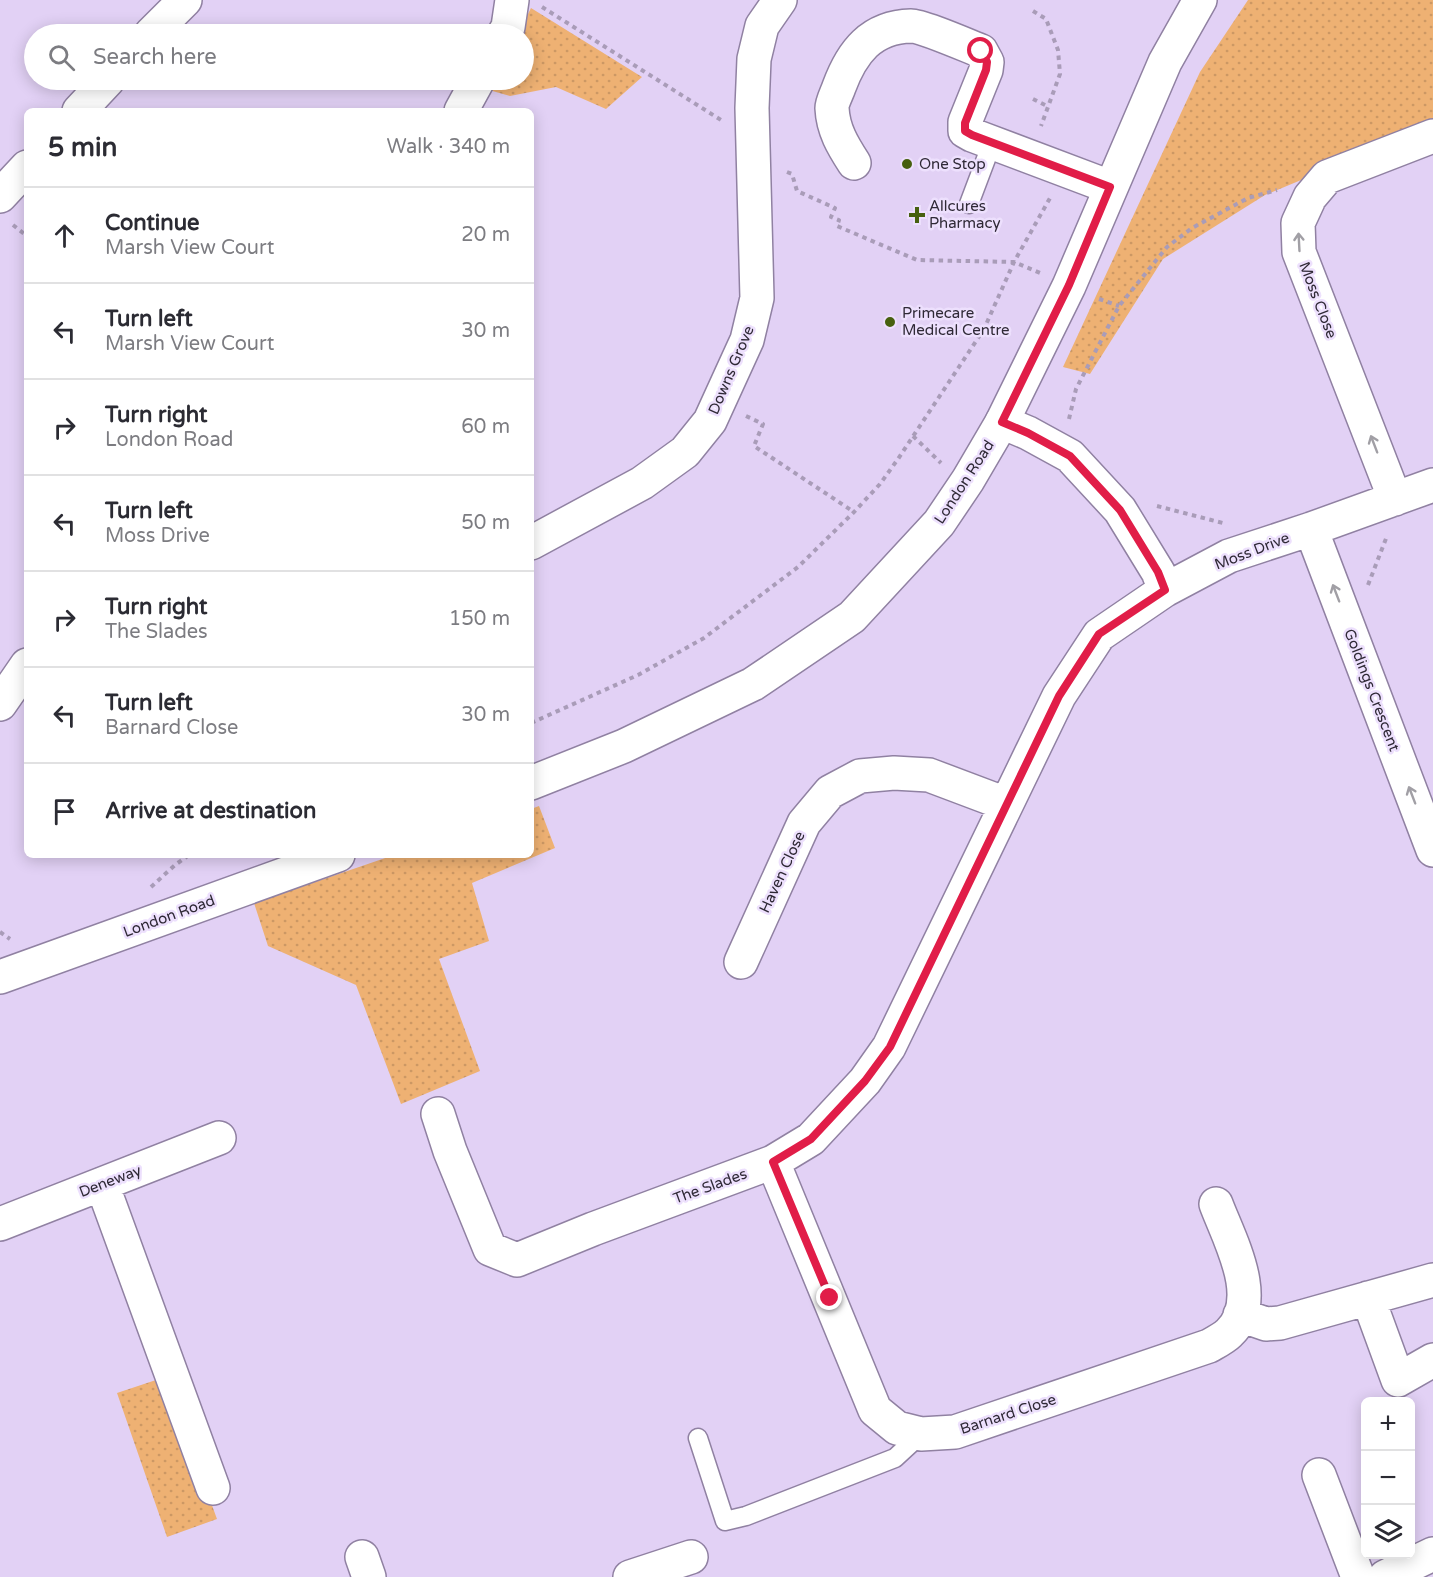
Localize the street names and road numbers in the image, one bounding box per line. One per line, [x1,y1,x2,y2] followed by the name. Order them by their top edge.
[1295,259,1341,341] street label: Moss Close
[704,323,758,417] street label: Downs Grove
[930,437,998,527] street label: London Road
[1212,529,1292,573] street label: Moss Drive
[1340,626,1404,754] street label: Goldings Crescent
[755,828,809,916] street label: Haven Close
[121,891,217,941] street label: London Road
[76,1161,144,1201] street label: Deneway
[671,1164,749,1208] street label: The Slades
[958,1390,1058,1438] street label: Barnard Close

